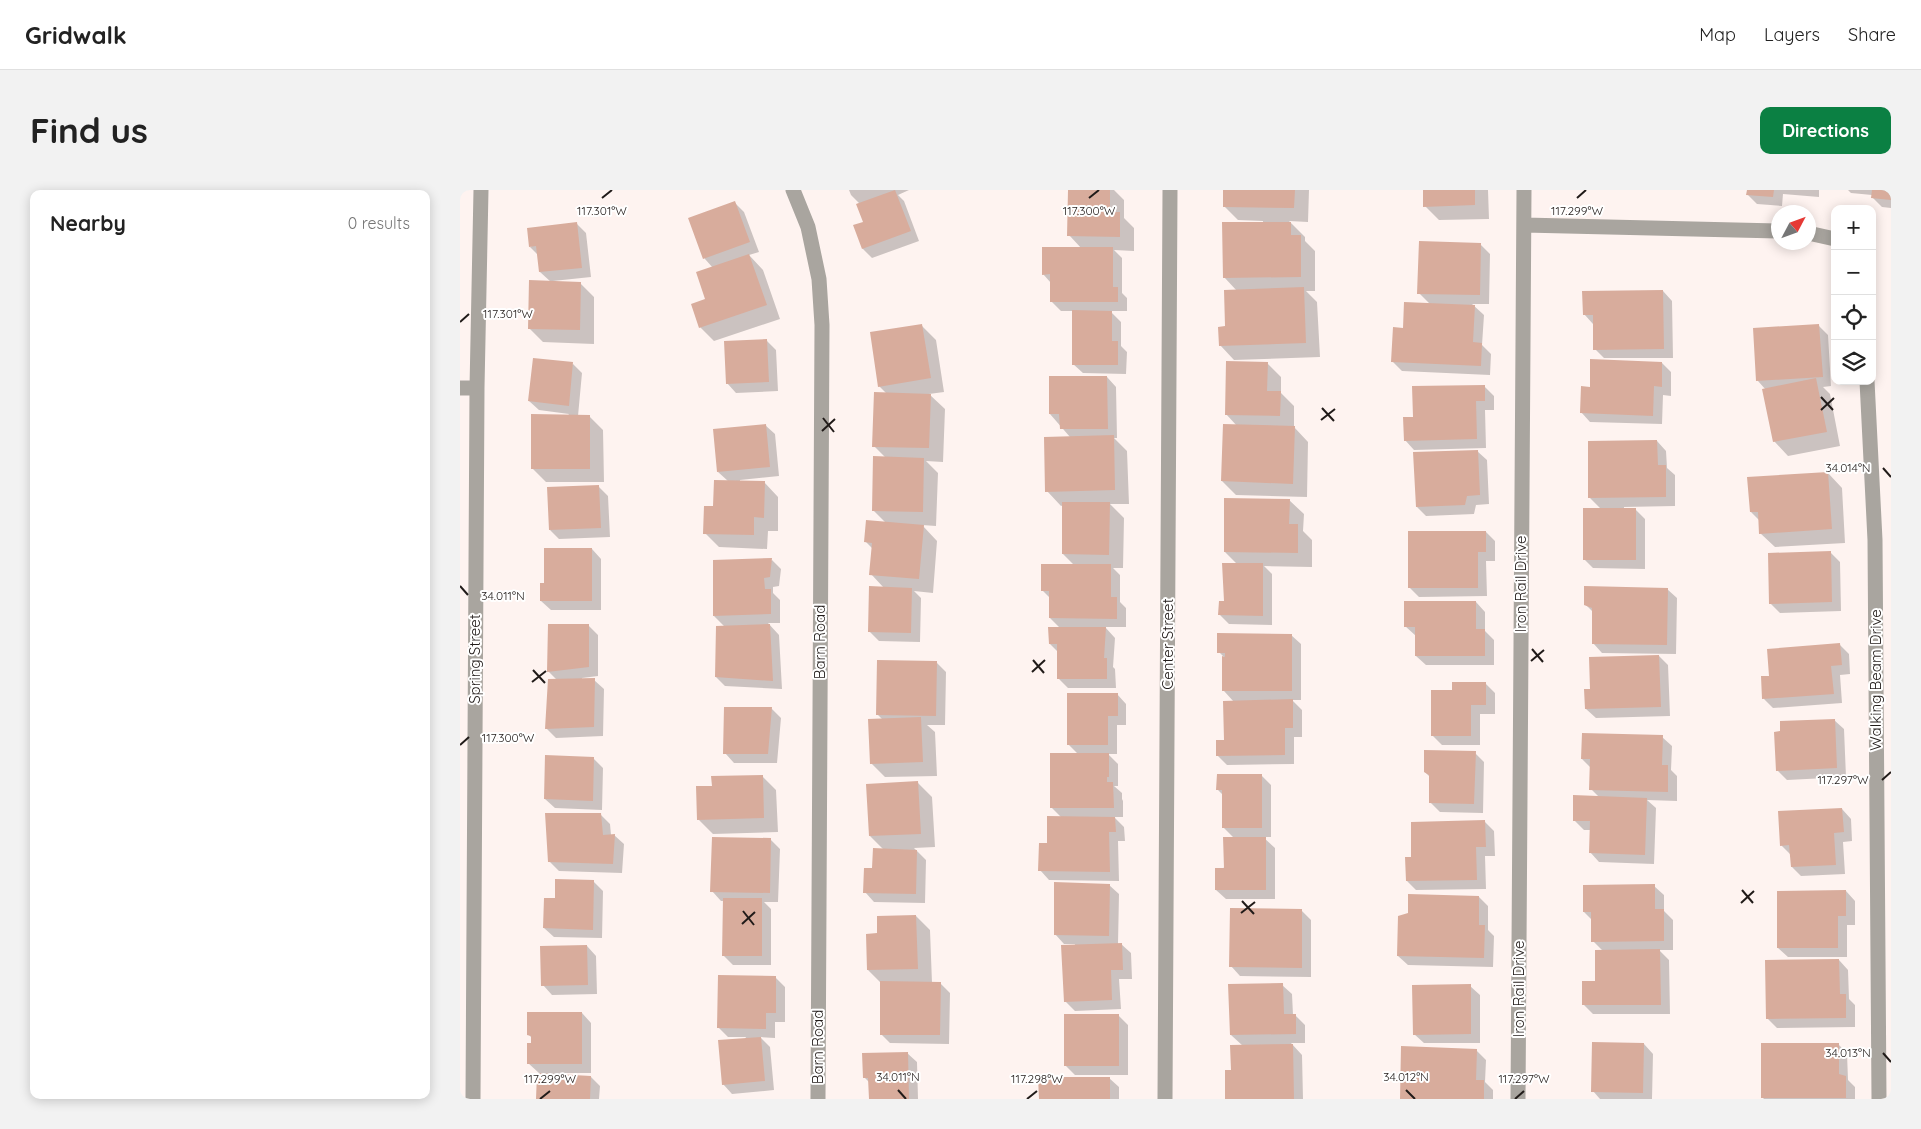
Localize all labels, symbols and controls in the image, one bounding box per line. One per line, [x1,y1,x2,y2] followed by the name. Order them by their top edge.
[25,20,127,50] text: Gridwalk
[1699,23,1736,46] text: Map
[1764,23,1820,46] text: Layers
[1848,23,1896,46] text: Share
[1760,107,1891,154] button: Directions
[30,108,148,152] text: Find us
[577,203,627,218] text: 117.301°W
[1063,203,1116,218] text: 117.300°W
[1551,203,1603,218] text: 117.299°W
[1771,205,1816,250] north arrow
[1831,205,1876,385] map controls
[1831,205,1876,250] button: +
[50,210,126,236] text: Nearby
[348,213,410,233] text: 0 results
[1831,250,1876,295] button: −
[1831,295,1876,340] button: locate
[483,306,533,321] text: 117.301°W
[1831,340,1876,385] button: layers
[1825,460,1871,475] text: 34.014°N
[1511,535,1530,633] street label: Iron Rail Drive
[481,588,525,603] text: 34.011°N
[1158,598,1177,690] street label: Center Street
[810,605,829,679] street label: Barn Road
[1866,609,1885,751] street label: Walking Beam Drive
[465,614,484,704] street label: Spring Street
[482,730,535,745] text: 117.300°W
[1817,772,1869,787] text: 117.297°W
[1509,940,1528,1038] street label: Iron Rail Drive
[808,1010,827,1084] street label: Barn Road
[1825,1045,1871,1060] text: 34.013°N
[876,1069,920,1084] text: 34.011°N
[1383,1069,1429,1084] text: 34.012°N
[524,1071,576,1086] text: 117.299°W
[1011,1071,1063,1086] text: 117.298°W
[1498,1071,1550,1086] text: 117.297°W

